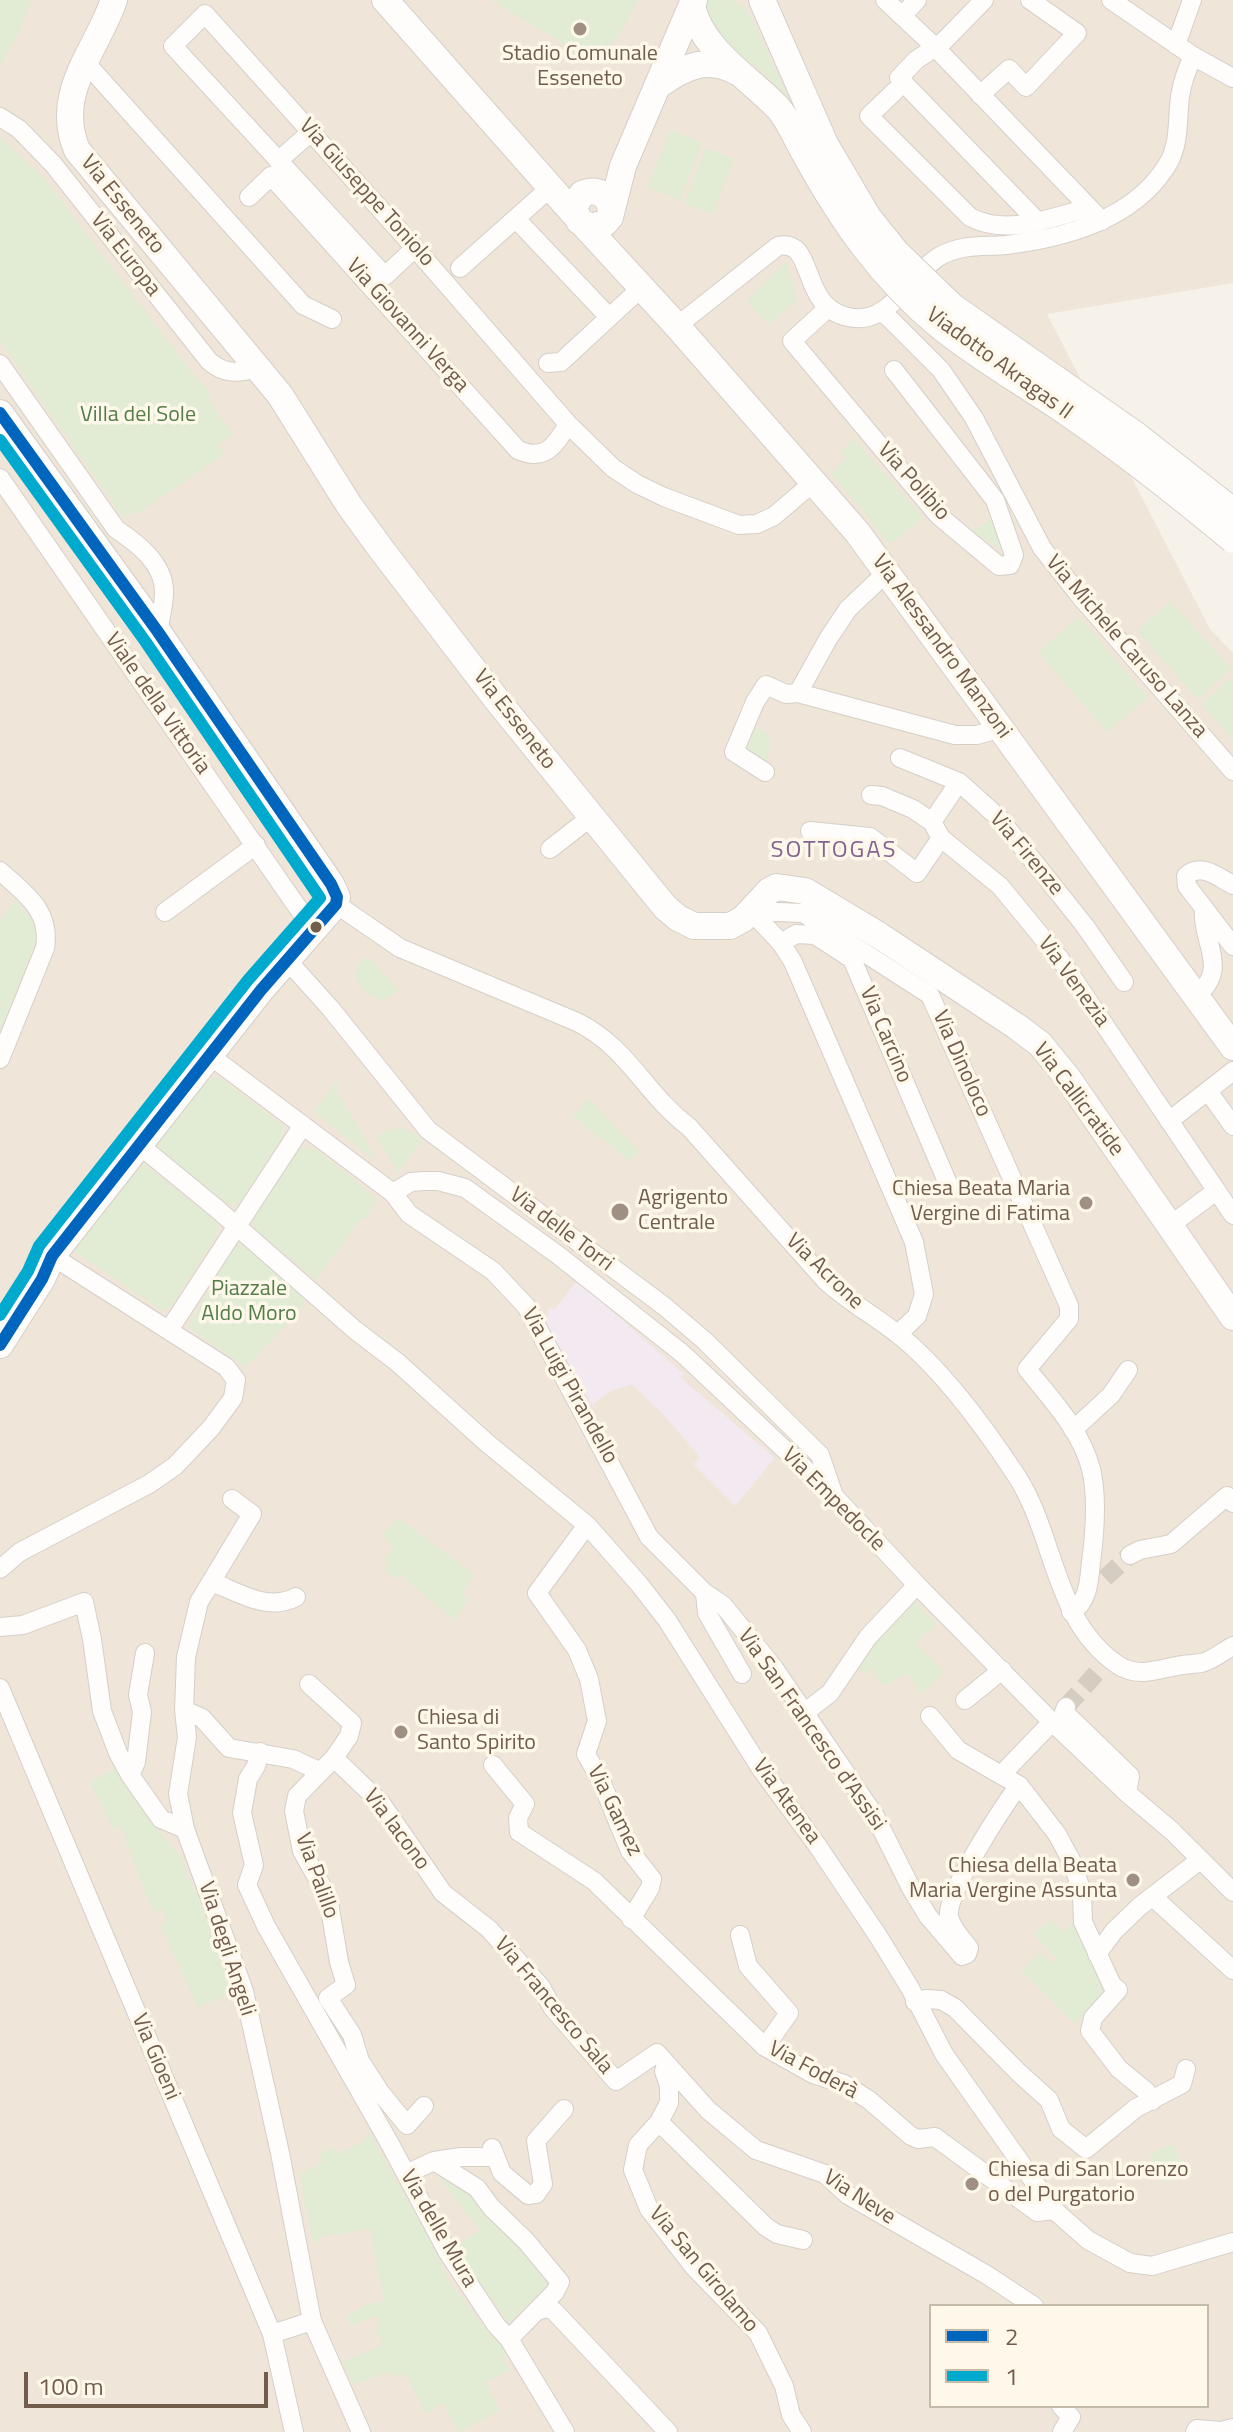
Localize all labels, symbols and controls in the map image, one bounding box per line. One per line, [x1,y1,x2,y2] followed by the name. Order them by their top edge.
[571,20,589,38] marker: Stadio Comunale Esseneto
[502,42,658,94] place label: Stadio Comunale Esseneto
[293,114,439,272] street label: Via Giuseppe Toniolo
[74,150,170,260] street label: Via Esseneto
[84,208,166,302] street label: Via Europa
[340,254,474,398] street label: Via Giovanni Verga
[921,302,1077,426] street label: Viadotto Akragas II
[80,403,196,429] park label: Villa del Sole
[871,438,955,526] street label: Via Polibio
[865,550,1017,744] street label: Via Alessandro Manzoni
[1039,550,1213,744] street label: Via Michele Caruso Lanza
[98,628,216,780] street label: Viale della Vittoria
[467,665,561,775] street label: Via Esseneto
[983,807,1069,901] street label: Via Firenze
[771,837,897,865] district label: SOTTOGAS
[308,919,324,935] unlabelled marker
[1031,932,1115,1032] street label: Via Venezia
[853,983,917,1087] street label: Via Carcino
[926,1007,996,1121] street label: Via Dinoloco
[1027,1038,1129,1162] street label: Via Callicratide
[892,1177,1070,1228] place label: Chiesa Beata Maria Vergine di Fatima
[504,1182,618,1278] street label: Via delle Torri
[638,1186,728,1238] place label: Agrigento Centrale
[1077,1194,1095,1212] marker: Chiesa Beata Maria Vergine di Fatima
[609,1201,631,1223] marker: Agrigento Centrale
[780,1228,868,1316] street label: Via Acrone
[201,1277,297,1328] park label: Piazzale Aldo Moro
[515,1303,623,1469] street label: Via Luigi Pirandello
[776,1443,890,1557] street label: Via Empedocle
[731,1624,891,1836] street label: Via San Francesco d'Assisi
[417,1706,536,1758] place label: Chiesa di Santo Spirito
[392,1723,410,1741] marker: Chiesa di Santo Spirito
[746,1754,826,1850] street label: Via Atenea
[581,1761,647,1861] street label: Via Gamez
[357,1784,435,1876] street label: Via Iacono
[288,1830,344,1922] street label: Via Palillo
[909,1854,1117,1906] place label: Chiesa della Beata Maria Vergine Assunta
[1124,1871,1142,1889] marker: Chiesa della Beata Maria Vergine Assunta
[192,1879,260,2019] street label: Via degli Angeli
[488,1932,618,2080] street label: Via Francesco Sala
[125,2010,185,2104] street label: Via Gioeni
[764,2036,862,2106] street label: Via Foderà
[988,2158,1189,2210] place label: Chiesa di San Lorenzo o del Purgatorio
[818,2165,900,2231] street label: Via Neve
[394,2166,482,2292] street label: Via delle Mura
[963,2175,981,2193] marker: Chiesa di San Lorenzo o del Purgatorio
[643,2202,763,2338] street label: Via San Girolamo
[929,2304,1209,2408] legend
[1005,2318,1018,2354] text: 2
[28,2356,272,2406] scale bar
[1005,2358,1018,2394] text: 1
[38,2368,104,2404] text: 100 m

